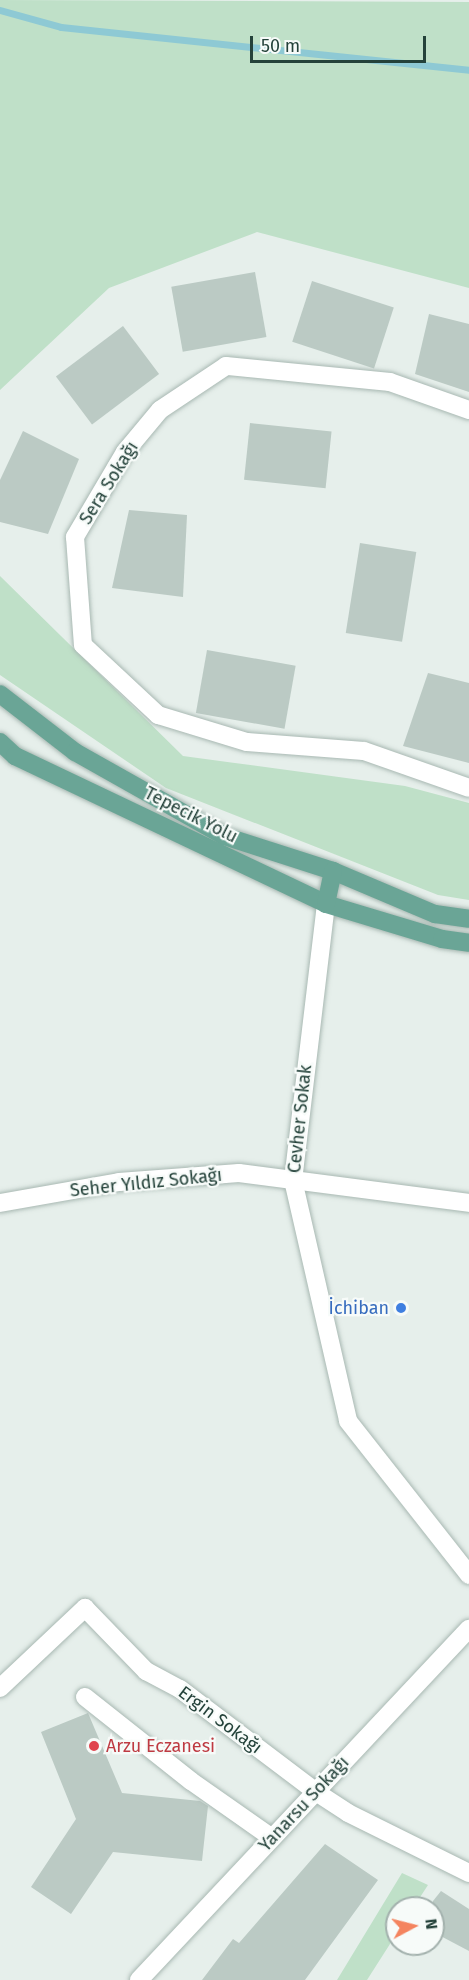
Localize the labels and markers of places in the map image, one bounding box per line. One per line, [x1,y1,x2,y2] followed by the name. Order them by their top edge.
[329,1297,389,1319] place label: İchiban
[394,1301,408,1315] marker: İchiban
[106,1735,215,1757] place label: Arzu Eczanesi
[87,1739,101,1753] marker: Arzu Eczanesi

